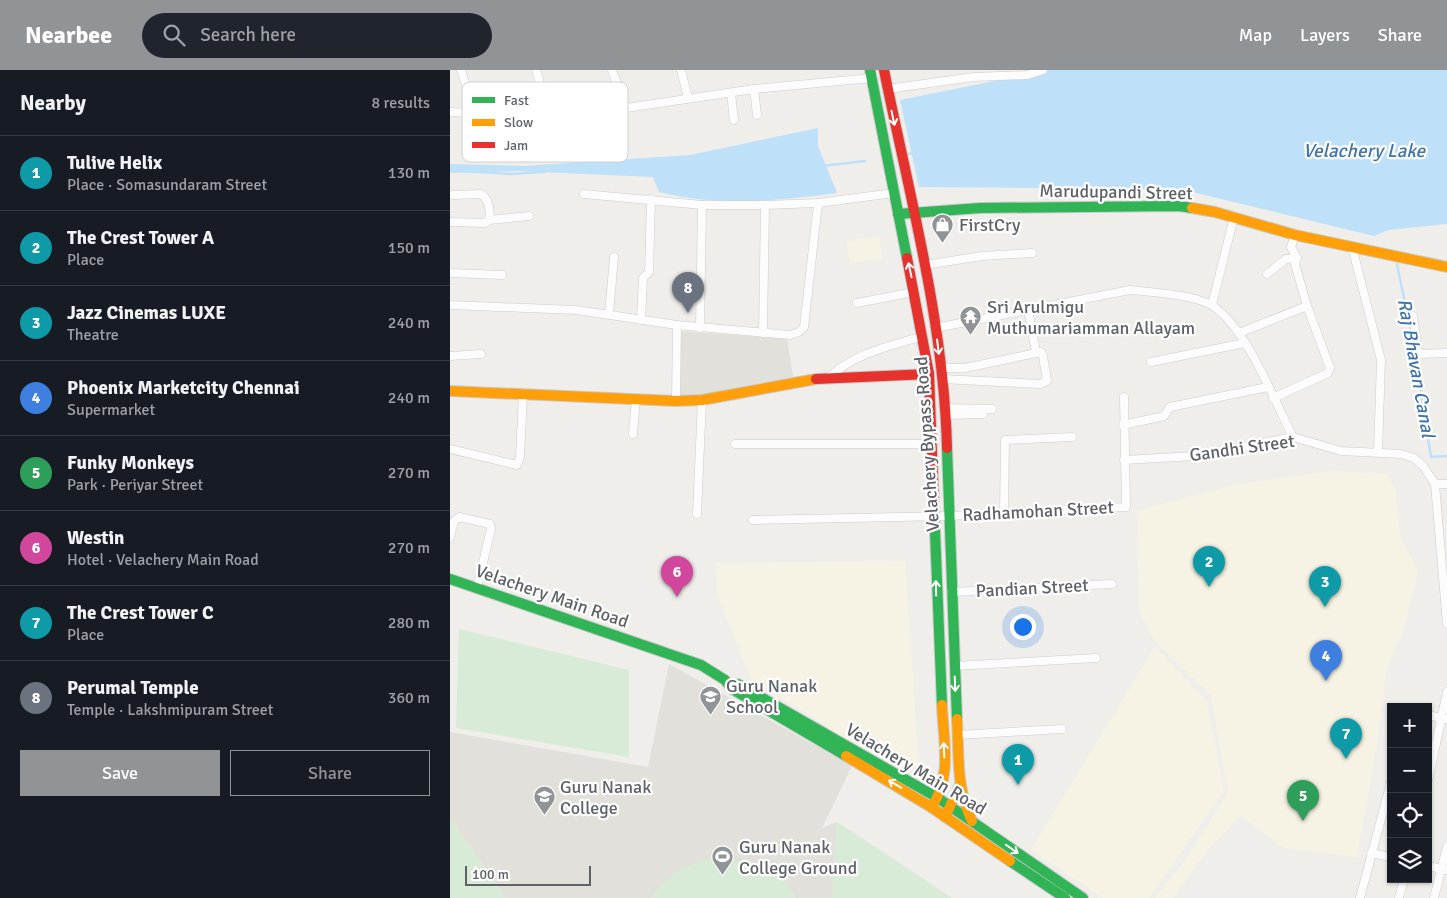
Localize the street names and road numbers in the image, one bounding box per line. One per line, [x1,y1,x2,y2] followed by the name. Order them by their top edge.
[1039,180,1193,204] street label: Marudupandi Street
[910,356,944,532] street label: Velachery Bypass Road
[1188,430,1296,466] street label: Gandhi Street
[962,496,1114,526] street label: Radhamohan Street
[473,559,631,633] street label: Velachery Main Road
[975,574,1089,602] street label: Pandian Street
[842,718,990,820] street label: Velachery Main Road

